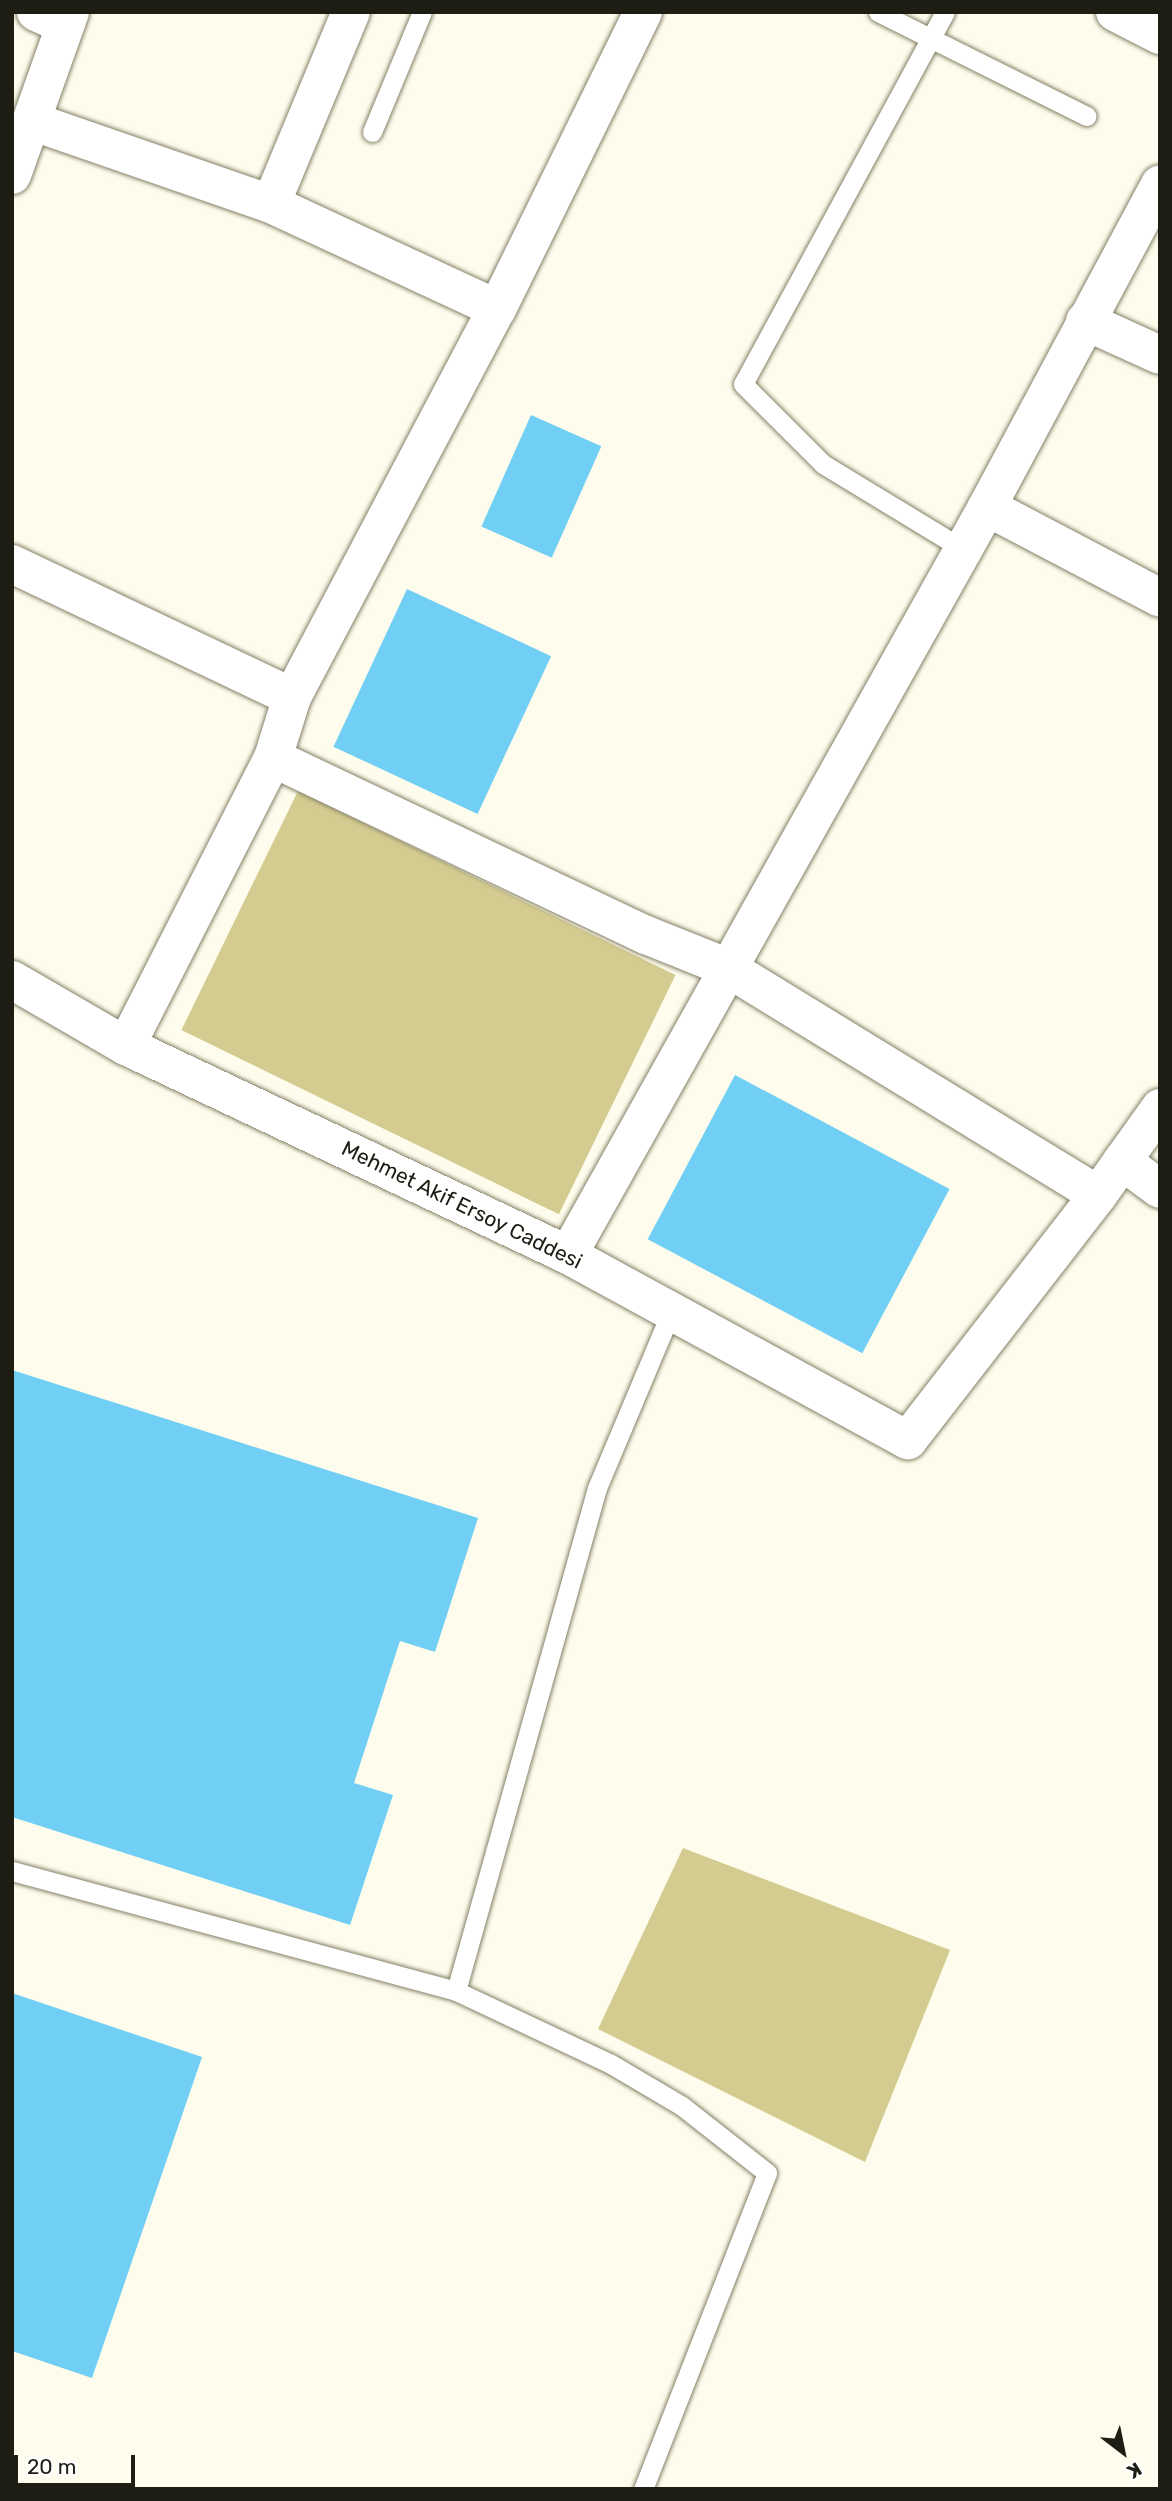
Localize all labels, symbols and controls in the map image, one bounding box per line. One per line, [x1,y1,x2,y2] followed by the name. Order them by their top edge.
[337,1135,587,1275] street label: Mehmet Akif Ersoy Caddesi
[1088,2417,1158,2487] north arrow
[18,2442,138,2486] scale bar
[27,2454,76,2479] text: 20 m
[1123,2457,1146,2483] text: K

